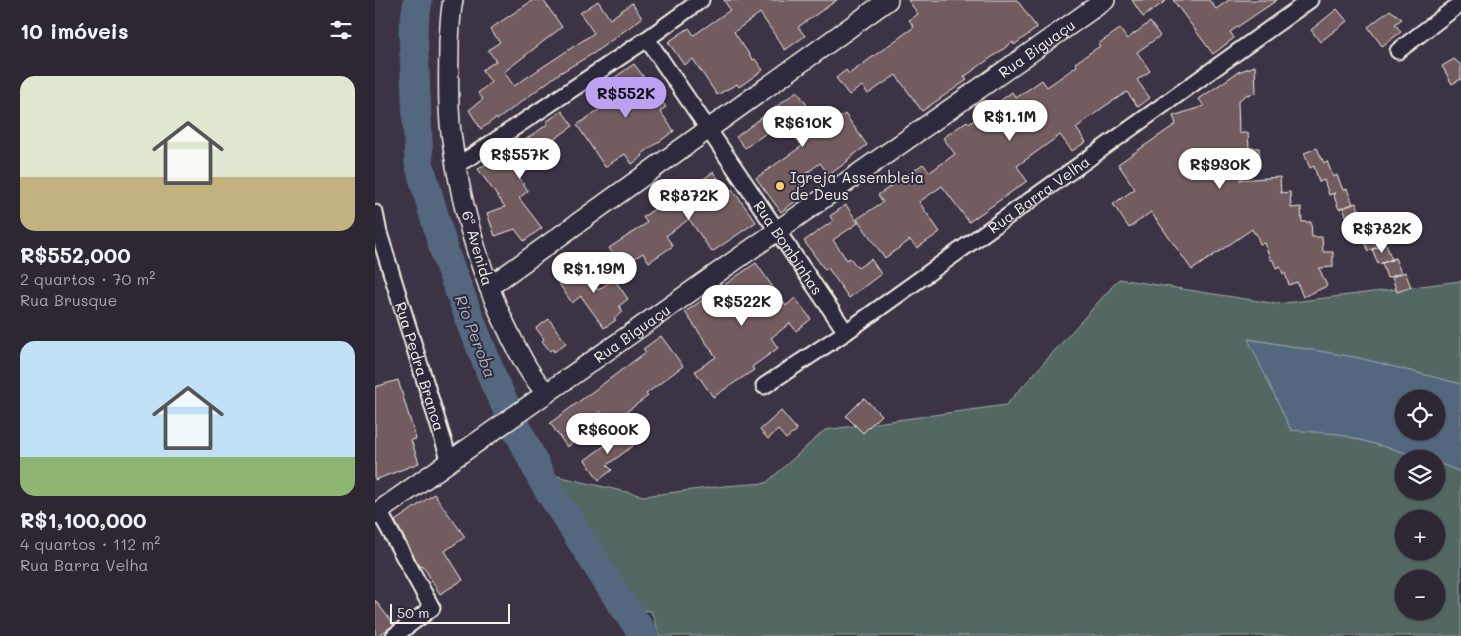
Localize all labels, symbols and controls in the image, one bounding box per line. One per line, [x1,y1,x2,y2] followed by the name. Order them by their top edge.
[994,14,1079,82] street label: Rua Biguaçu
[327,16,355,44] icon: filters
[20,17,128,44] text: 10 imóveis
[585,76,667,119] pin: R$552K
[596,82,656,103] text: R$552K
[969,100,1051,142] pin: R$1.1M
[983,105,1037,126] text: R$1.1M
[762,106,844,148] pin: R$610K
[143,108,233,198] icon: home
[774,111,832,132] text: R$610K
[479,138,561,180] pin: R$557K
[490,143,550,164] text: R$557K
[1179,148,1261,190] pin: R$930K
[984,151,1093,237] street label: Rua Barra Velha
[1190,153,1251,174] text: R$930K
[790,167,924,204] place label: Igreja Assembleia de Deus
[648,178,730,221] pin: R$872K
[774,180,786,192] marker: Igreja Assembleia de Deus
[659,184,719,205] text: R$872K
[749,196,828,299] street label: Rua Bombinhas
[458,208,498,288] street label: 6ª Avenida
[1341,212,1423,254] pin: R$782K
[1352,217,1412,238] text: R$782K
[20,241,131,268] text: R$552,000
[548,252,640,294] pin: R$1.19M
[563,257,625,278] text: R$1.19M
[20,268,155,289] text: 2 quartos · 70 m²
[701,284,783,327] pin: R$522K
[20,289,118,310] text: Rua Brusque
[713,290,771,311] text: R$522K
[451,292,501,380] water label: Rio Peroba
[391,299,450,433] street label: Rua Pedra Branca
[589,299,674,367] street label: Rua Biguaçu
[143,373,233,463] icon: home
[1395,390,1445,620] map controls
[1395,390,1445,440] button: locate
[567,412,649,455] pin: R$600K
[577,418,639,439] text: R$600K
[1395,450,1445,500] button: layers
[20,506,147,533] text: R$1,100,000
[1395,510,1445,560] button: +
[20,533,160,554] text: 4 quartos · 112 m²
[20,554,148,575] text: Rua Barra Velha
[1395,570,1445,620] button: −
[390,601,510,624] scale bar
[397,603,429,622] text: 50 m

